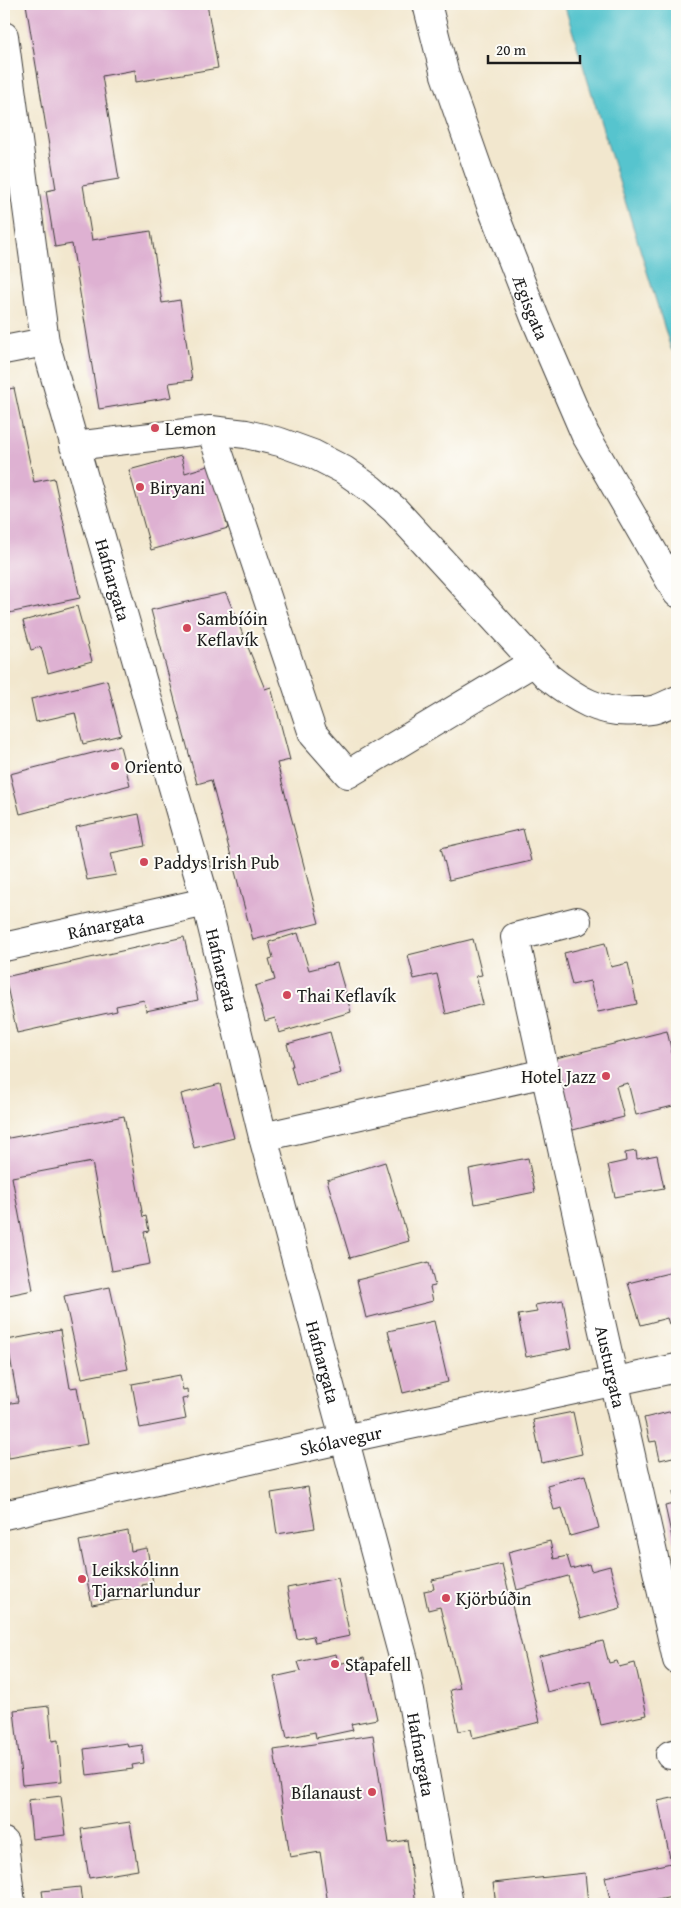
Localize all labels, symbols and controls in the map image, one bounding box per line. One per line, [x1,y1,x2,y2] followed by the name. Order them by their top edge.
[488,32,581,64] scale bar
[496,39,527,60] text: 20 m
[506,271,556,344] street label: Ægisgata
[165,415,216,442] place label: Lemon
[149,422,161,434] marker: Lemon
[150,474,205,501] place label: Biryani
[134,481,146,493] marker: Biryani
[89,535,138,625] street label: Hafnargata
[197,605,268,653] place label: Sambíóin Keflavík
[181,622,193,634] marker: Sambíóin Keflavík
[125,753,183,780] place label: Oriento
[109,760,121,772] marker: Oriento
[154,849,279,876] place label: Paddys Irish Pub
[138,856,150,868] marker: Paddys Irish Pub
[65,903,147,946] street label: Ránargata
[199,925,246,1014] street label: Hafnargata
[297,982,397,1009] place label: Thai Keflavík
[281,989,293,1001] marker: Thai Keflavík
[521,1063,596,1090] place label: Hotel Jazz
[600,1070,612,1082] marker: Hotel Jazz
[300,1317,348,1407] street label: Hafnargata
[589,1323,633,1411] street label: Austurgata
[297,1418,385,1462] street label: Skólavegur
[92,1556,201,1604] place label: Leikskólinn Tjarnarlundur
[76,1573,88,1585] marker: Leikskólinn Tjarnarlundur
[456,1585,531,1612] place label: Kjörbúðin
[440,1592,452,1604] marker: Kjörbúðin
[345,1651,411,1678] place label: Stapafell
[329,1658,341,1670] marker: Stapafell
[401,1710,443,1799] street label: Hafnargata
[291,1779,363,1806] place label: Bílanaust
[366,1786,378,1798] marker: Bílanaust

